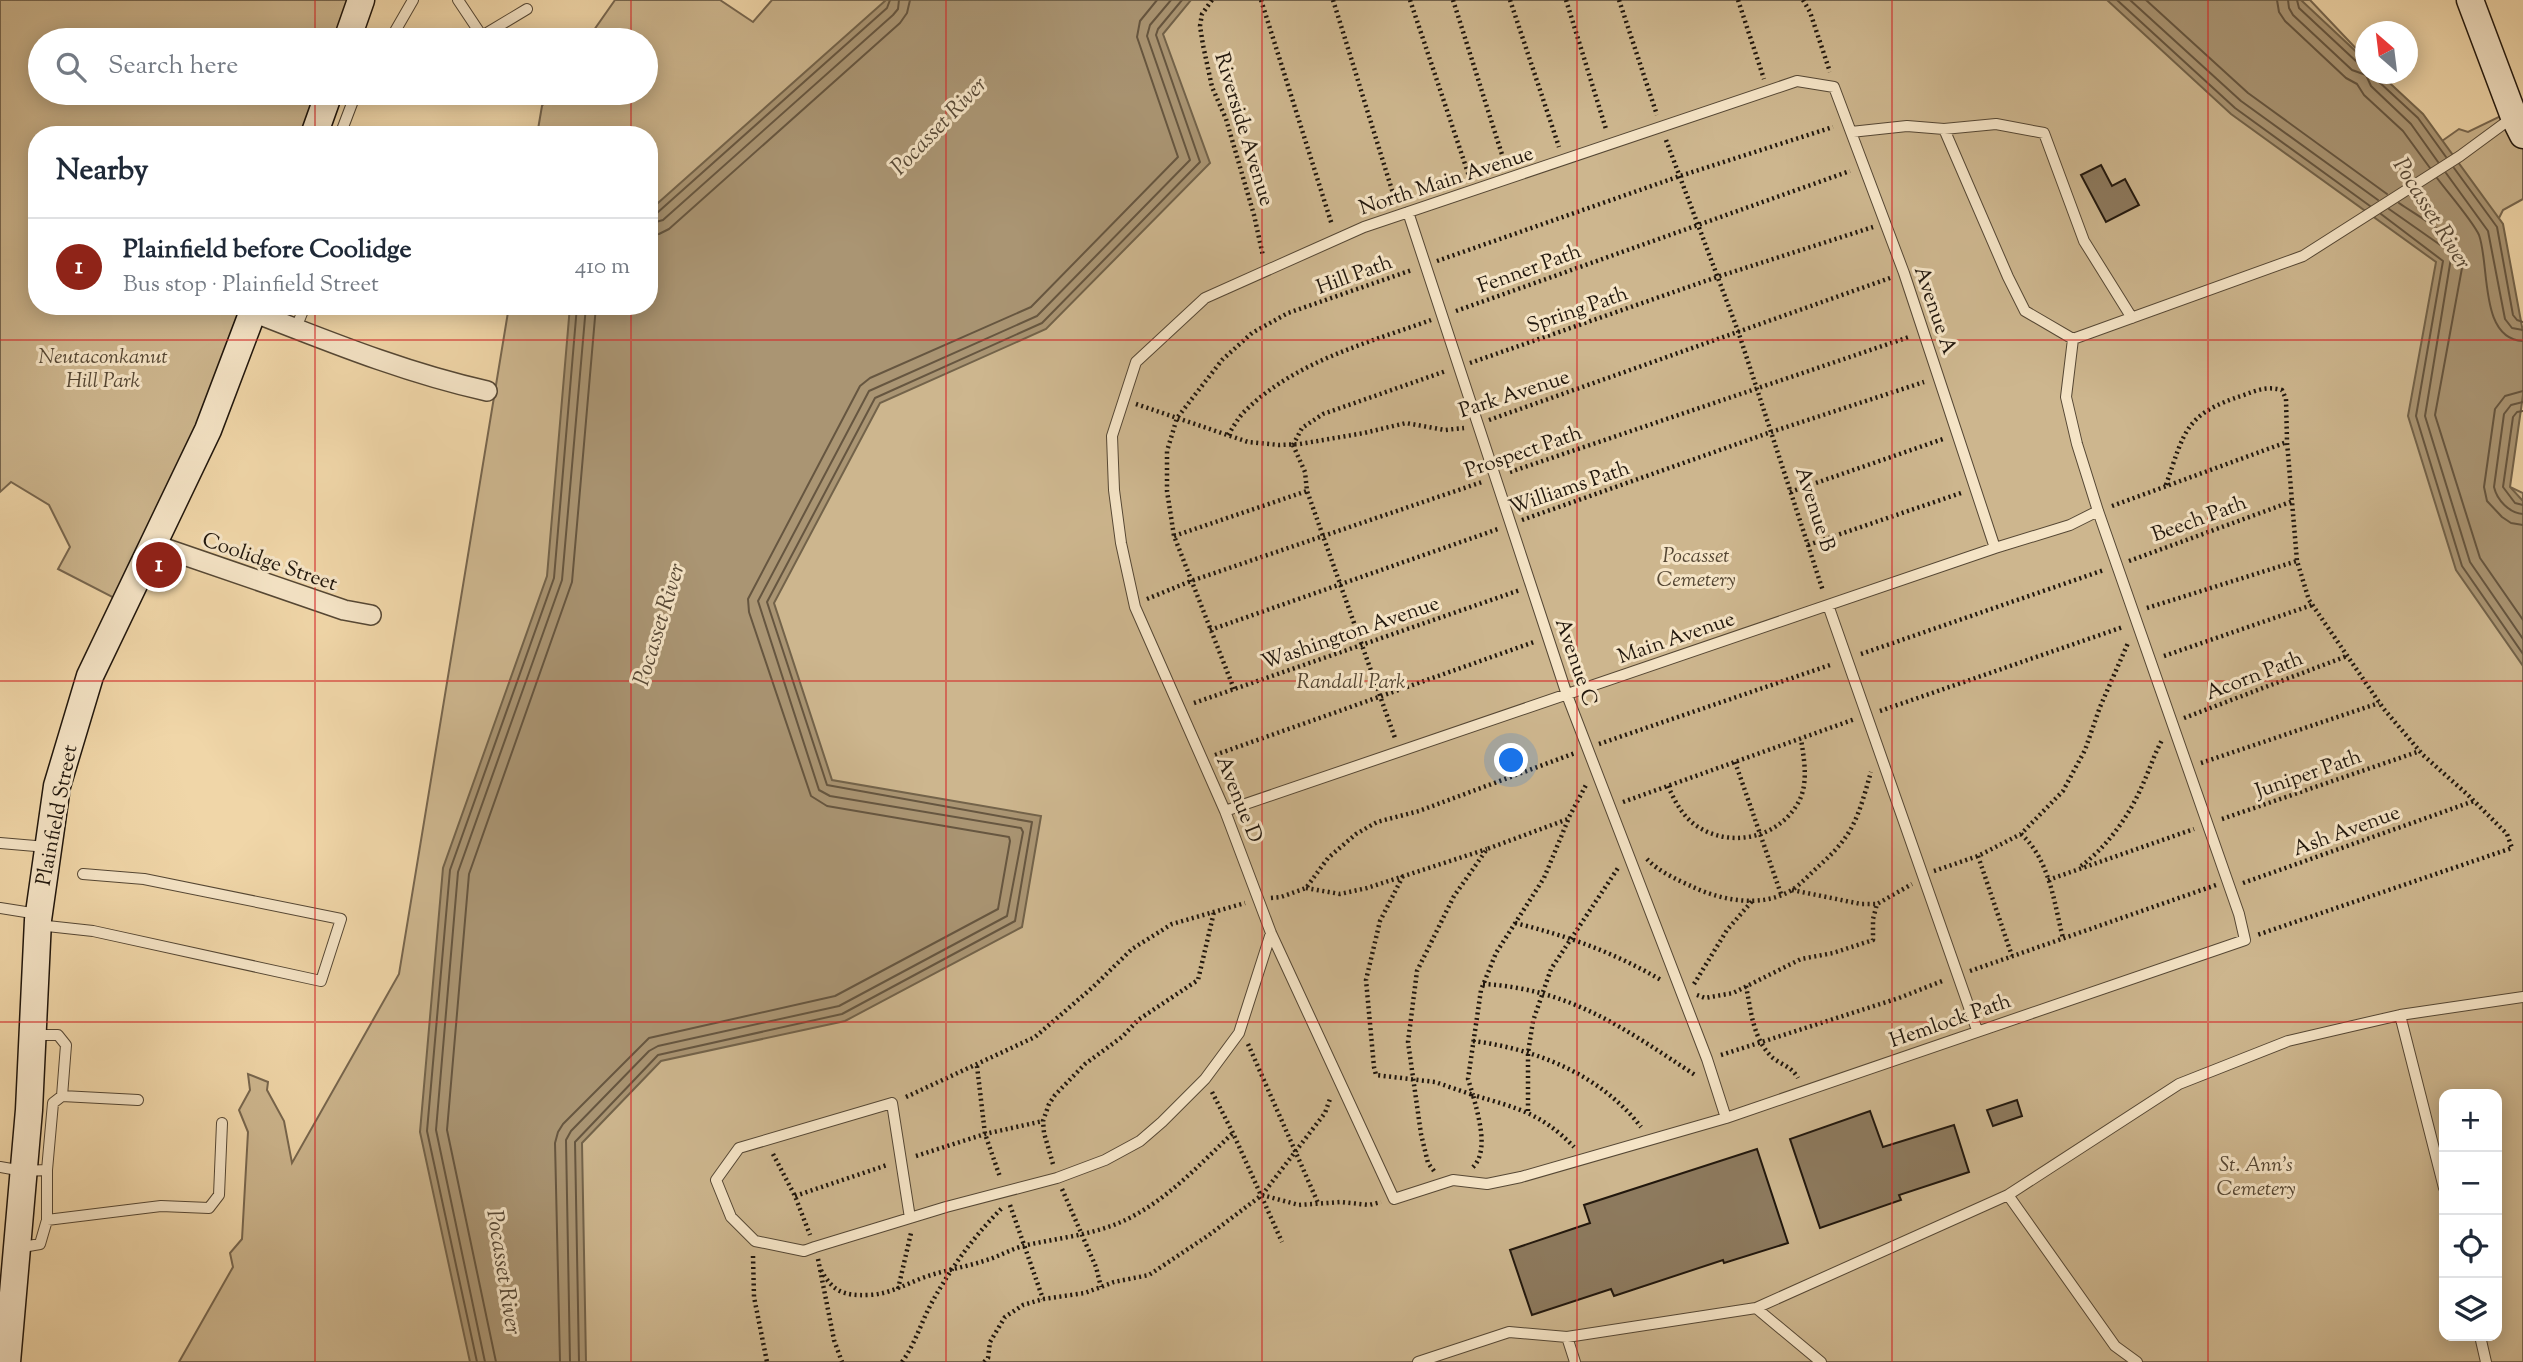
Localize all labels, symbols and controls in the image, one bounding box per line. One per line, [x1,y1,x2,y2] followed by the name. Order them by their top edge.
[2355,21,2418,84] north arrow
[28,28,658,105] search box
[52,48,90,86] icon: search
[108,48,238,85] text: Search here
[1205,49,1281,210] street label: Riverside Avenue
[884,70,995,184] water label: Pocasset River
[1356,140,1538,224] street label: North Main Avenue
[56,150,148,193] text: Nearby
[2383,152,2478,277] water label: Pocasset River
[123,232,412,269] text: Plainfield before Coolidge
[1474,237,1586,303] street label: Fenner Path
[1312,248,1397,304] street label: Hill Path
[75,251,83,284] text: 1
[575,251,630,284] text: 410 m
[1905,262,1963,359] street label: Avenue A
[123,269,379,302] text: Bus stop · Plainfield Street
[1523,280,1632,342] street label: Spring Path
[38,343,168,397] park label: Neutaconkanut Hill Park
[1455,363,1574,427] street label: Park Avenue
[1461,419,1586,487] street label: Prospect Path
[1505,454,1634,524] street label: Williams Path
[1786,463,1842,556] street label: Avenue B
[2148,489,2252,551] street label: Beech Path
[198,526,341,600] street label: Coolidge Street
[136,539,182,591] pin: 1
[1657,542,1735,596] park label: Pocasset Cemetery
[626,560,695,690] water label: Pocasset River
[1258,589,1444,678] street label: Washington Avenue
[1614,605,1739,673] street label: Main Avenue
[1546,614,1604,711] street label: Avenue C
[2202,645,2308,709] street label: Acorn Path
[1297,668,1406,698] park label: Randall Park
[30,742,86,888] street label: Plainfield Street
[1494,743,1528,777] your location
[2250,743,2366,807] street label: Juniper Path
[1207,752,1269,848] street label: Avenue D
[2289,799,2405,865] street label: Ash Avenue
[1886,987,2015,1057] street label: Hemlock Path
[2439,1089,2502,1341] map controls
[2439,1089,2502,1152] button: +
[2217,1151,2295,1205] park label: St. Ann's Cemetery
[2439,1152,2502,1215] button: −
[476,1208,529,1337] water label: Pocasset River
[2439,1215,2502,1278] button: locate
[2439,1278,2502,1341] button: layers

